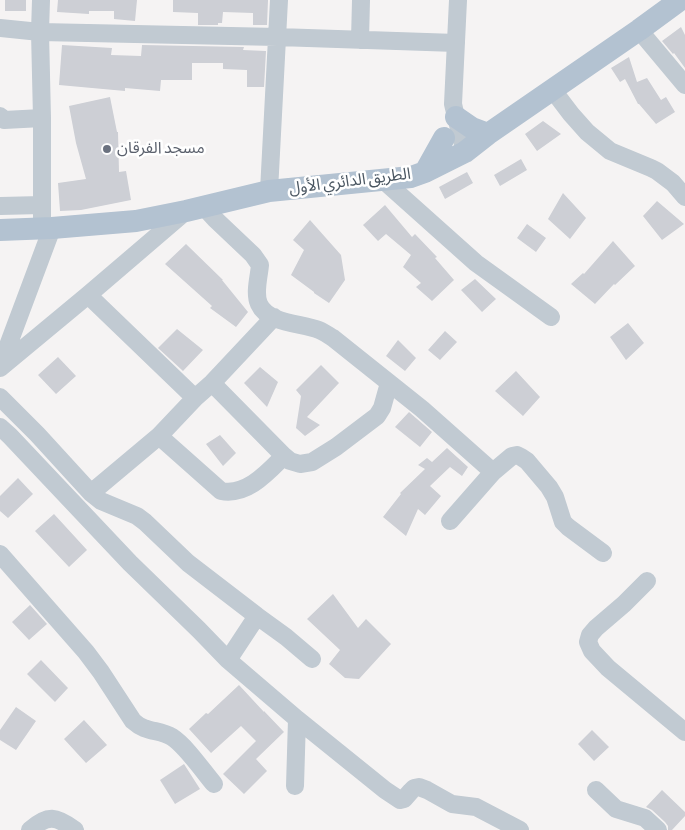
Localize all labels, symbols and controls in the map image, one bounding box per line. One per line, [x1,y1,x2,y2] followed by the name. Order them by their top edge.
[117,139,205,159] place label: مسجد الفرقان
[101,143,113,155] marker: مسجد الفرقان
[288,165,412,199] street label: الطريق الدائري الأول

